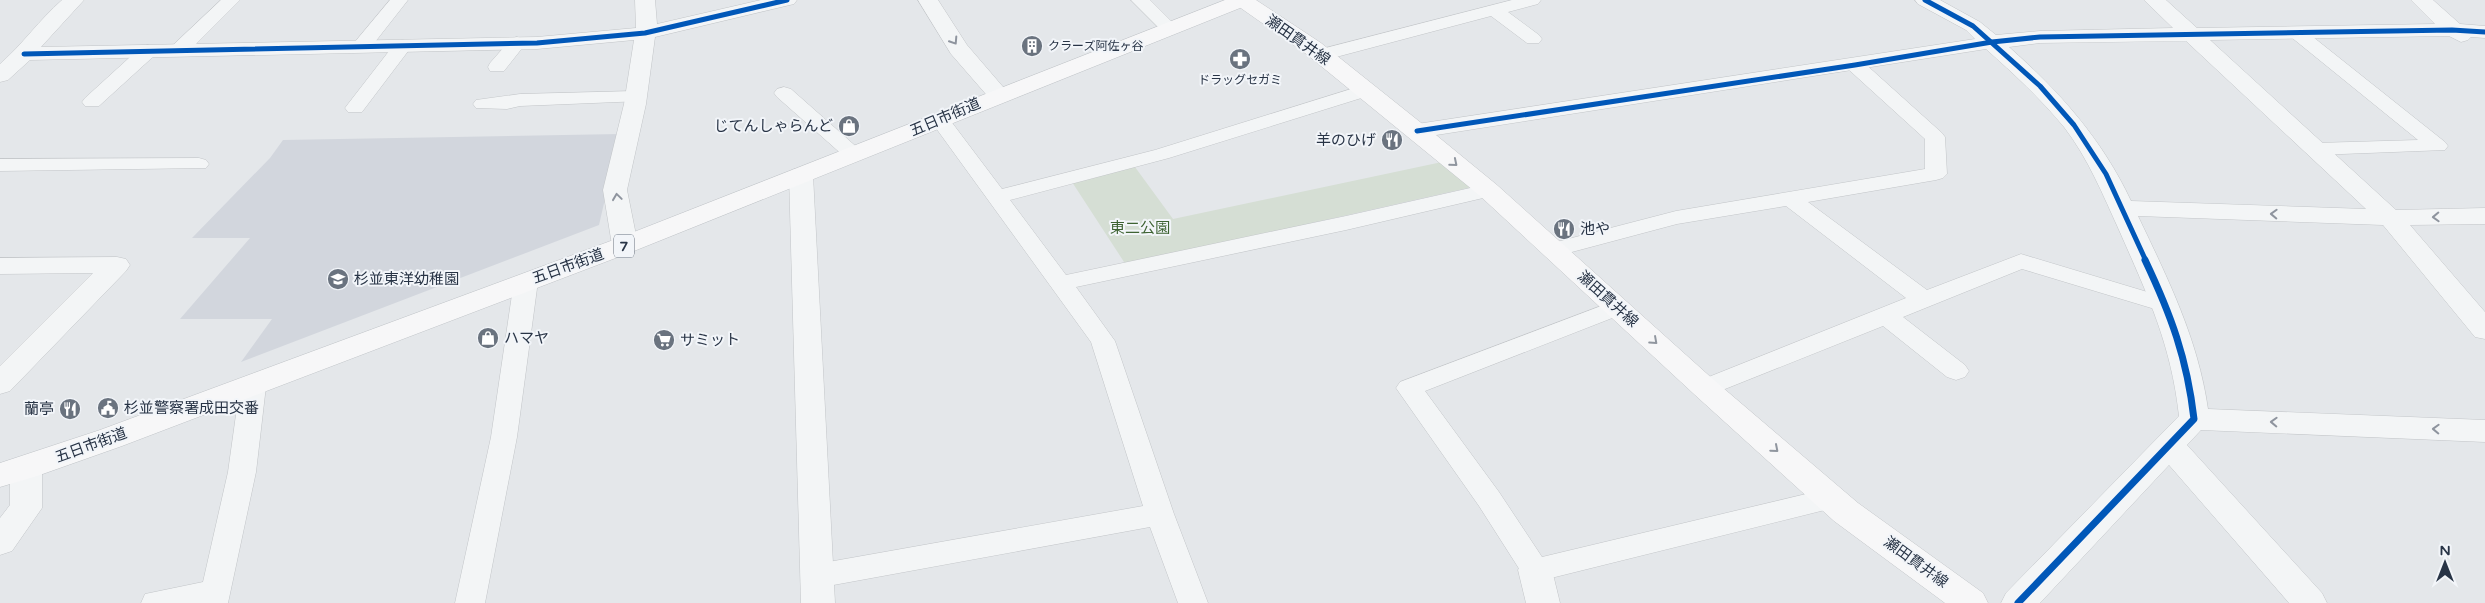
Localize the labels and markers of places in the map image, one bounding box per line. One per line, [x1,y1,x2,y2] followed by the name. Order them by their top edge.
[1020,34,1044,58] building icon: クラーズ阿佐ヶ谷
[1048,39,1143,53] place label: クラーズ阿佐ヶ谷
[1228,47,1252,71] pharmacy icon: ドラッグセガミ
[1198,73,1282,87] place label: ドラッグセガミ
[837,114,861,138] shop icon: じてんしゃらんど
[713,117,833,135] place label: じてんしゃらんど
[1380,128,1404,152] restaurant icon: 羊のひげ
[1316,131,1376,149] place label: 羊のひげ
[1552,217,1576,241] restaurant icon: 池や
[1580,220,1610,238] place label: 池や
[326,267,350,291] school or university icon: 杉並東洋幼稚園
[354,270,459,288] place label: 杉並東洋幼稚園
[476,326,500,350] shop icon: ハマヤ
[652,328,676,352] supermarket icon: サミット
[504,329,549,347] place label: ハマヤ
[680,331,740,349] place label: サミット
[96,396,120,420] public building icon: 杉並警察署成田交番
[58,397,82,421] restaurant icon: 蘭亭
[124,399,259,417] place label: 杉並警察署成田交番
[24,400,54,418] place label: 蘭亭

